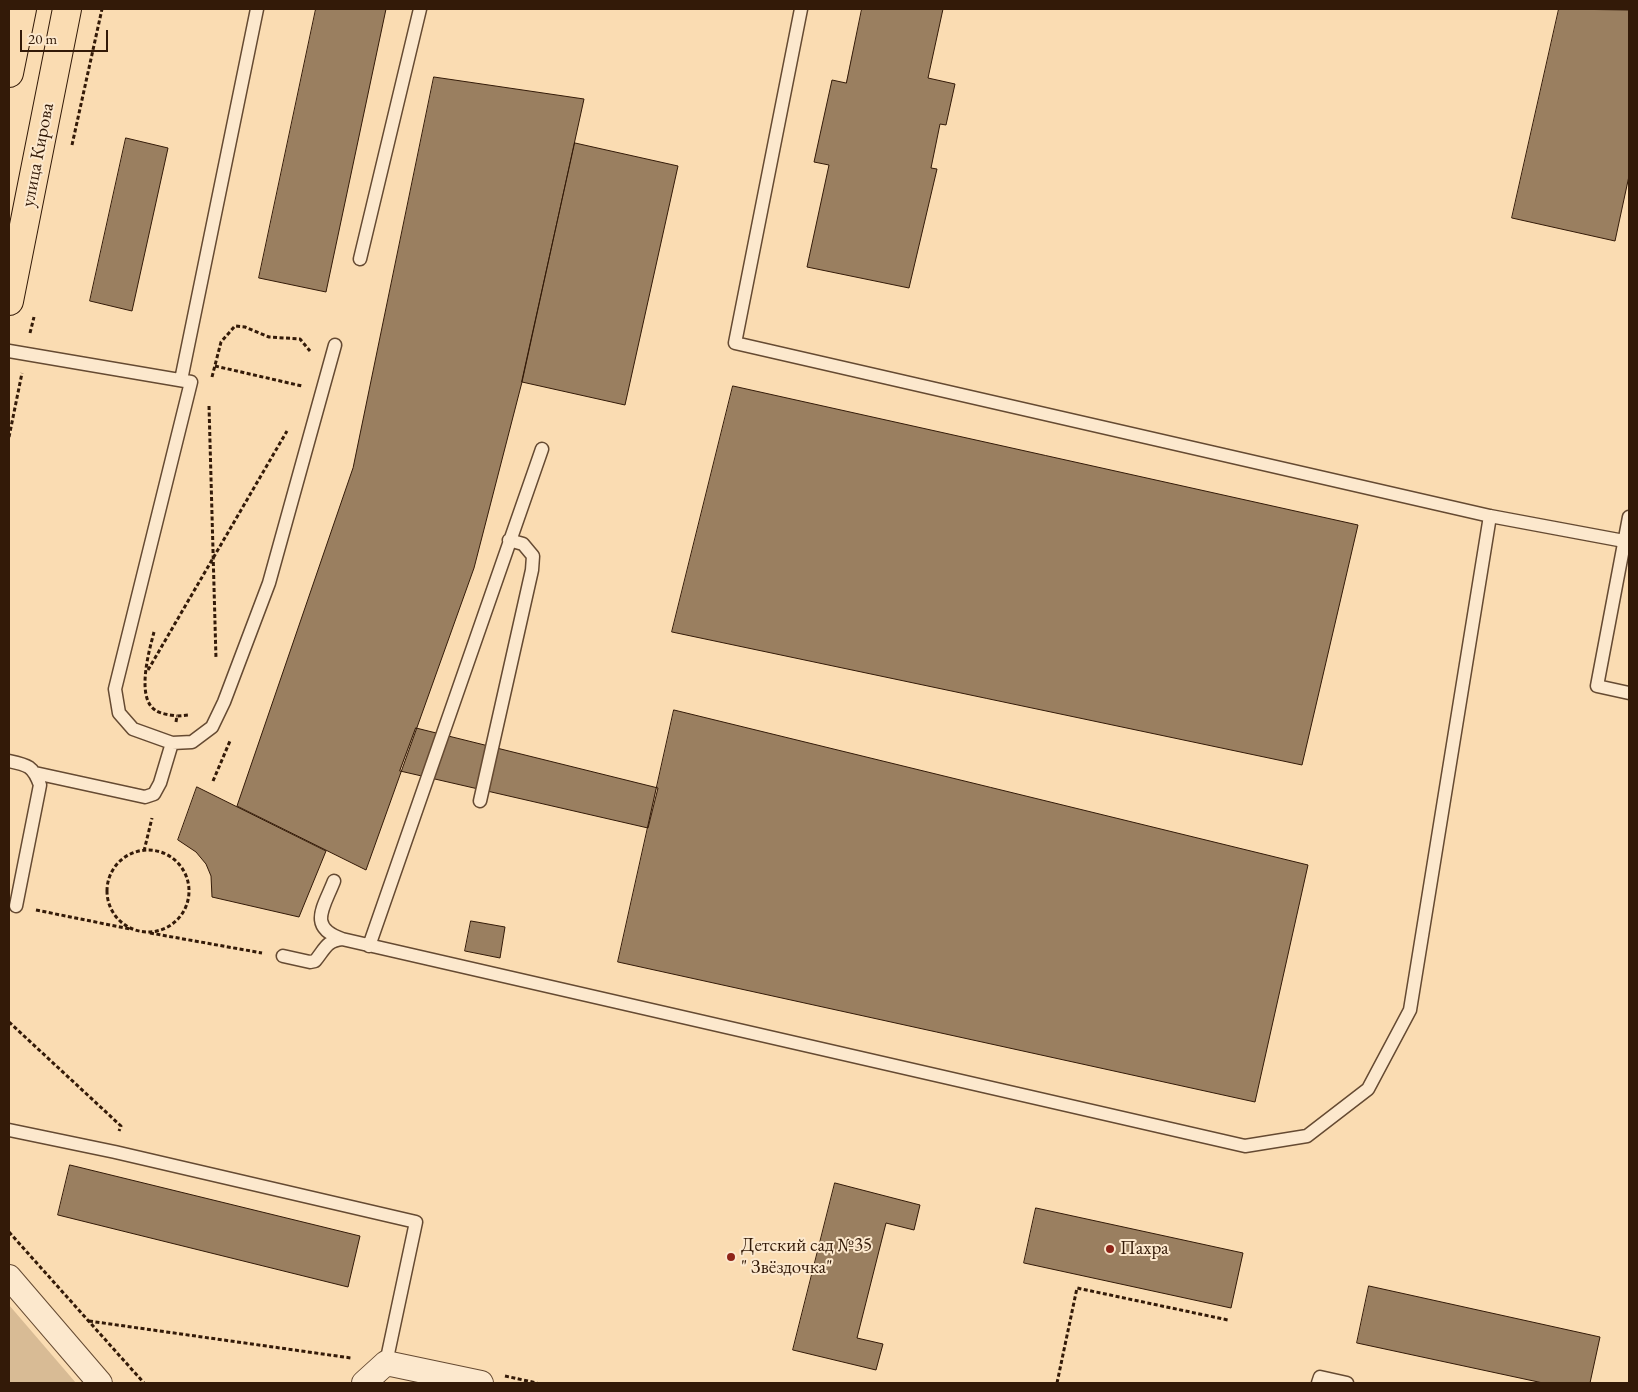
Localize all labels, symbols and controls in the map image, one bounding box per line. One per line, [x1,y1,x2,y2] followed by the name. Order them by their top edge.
[22,20,110,52] scale bar
[28,29,57,48] text: 20 m
[17,101,59,209] street label: улица Кирова
[741,1235,872,1279] place label: Детский сад №35 " Звёздочка"
[1120,1238,1169,1260] place label: Пахра
[1104,1243,1116,1255] marker: Пахра
[725,1251,737,1263] marker: Детский сад №35 " Звёздочка"

